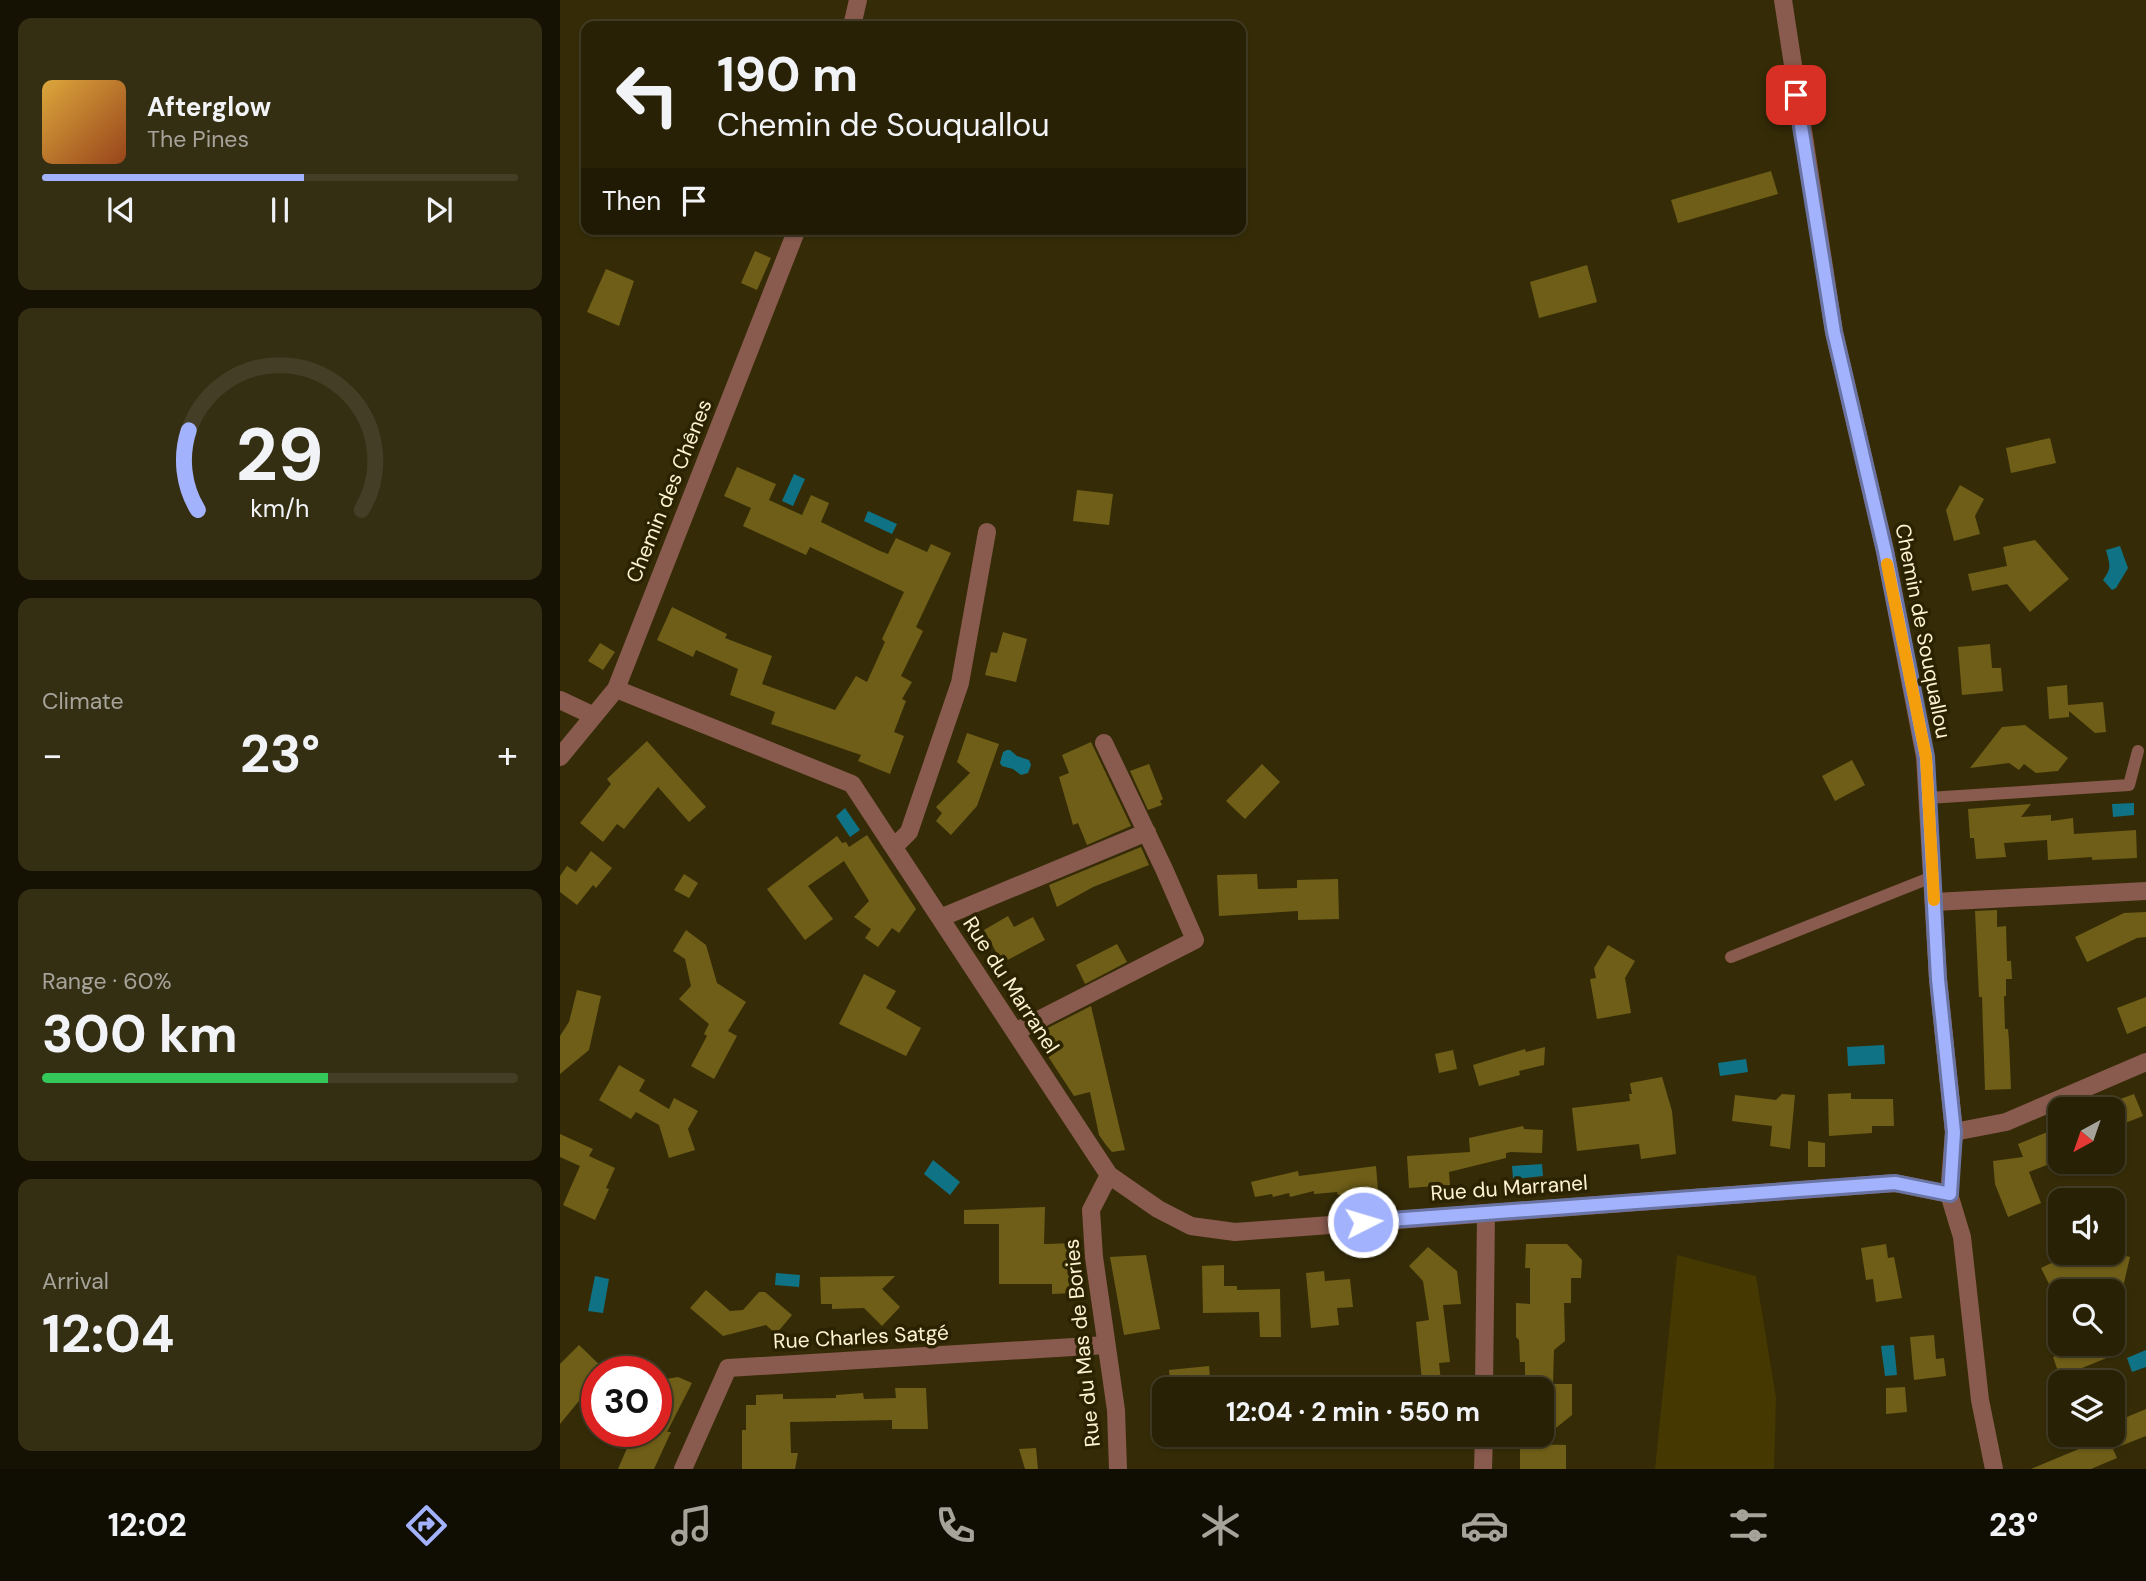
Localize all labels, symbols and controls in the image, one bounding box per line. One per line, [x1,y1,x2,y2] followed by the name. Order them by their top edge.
[717,42,858,106] text: 190 m
[602,49,693,140] icon: left
[1766,65,1826,125] pin
[1777,76,1815,114] icon: arrive
[147,90,271,124] text: Afterglow
[717,104,1050,146] text: Chemin de Souquallou
[147,124,249,154] text: The Pines
[675,182,713,220] icon: arrive
[602,184,661,218] text: Then
[102,191,140,229] icon: previous
[261,191,299,229] icon: pause
[420,191,458,229] icon: next
[619,395,719,587] street label: Chemin des Chênes
[236,409,324,504] text: 29
[250,492,310,525] text: km/h
[1888,521,1958,741] street label: Chemin de Souquallou
[42,686,124,716] text: Climate
[240,720,320,788] text: 23°
[42,730,63,780] text: −
[497,730,518,780] text: +
[956,911,1066,1059] street label: Rue du Marranel
[42,966,172,996] text: Range · 60%
[42,1000,238,1068] text: 300 km
[2048,1097,2124,1174] north arrow
[2048,1097,2125,1447] map controls
[1429,1169,1589,1207] street label: Rue du Marranel
[1326,1185,1400,1259] position arrow
[2048,1188,2125,1265] button: sound
[1057,1238,1107,1448] street label: Rue du Mas de Bories
[42,1266,109,1296] text: Arrival
[2048,1279,2125,1356] button: search
[42,1300,175,1368] text: 12:04
[772,1318,950,1356] street label: Rue Charles Satgé
[581,1356,672,1447] speed limit sign: 30
[2048,1370,2125,1447] button: layers
[1226,1395,1480,1429] text: 12:04 · 2 min · 550 m
[402,1501,451,1550] icon: directions
[667,1501,716,1550] icon: music
[931,1501,980,1550] icon: phone
[1196,1501,1245,1550] icon: climate
[1460,1501,1509,1550] icon: car
[1724,1501,1773,1550] icon: filters
[108,1504,187,1546] text: 12:02
[1989,1504,2038,1546] text: 23°

